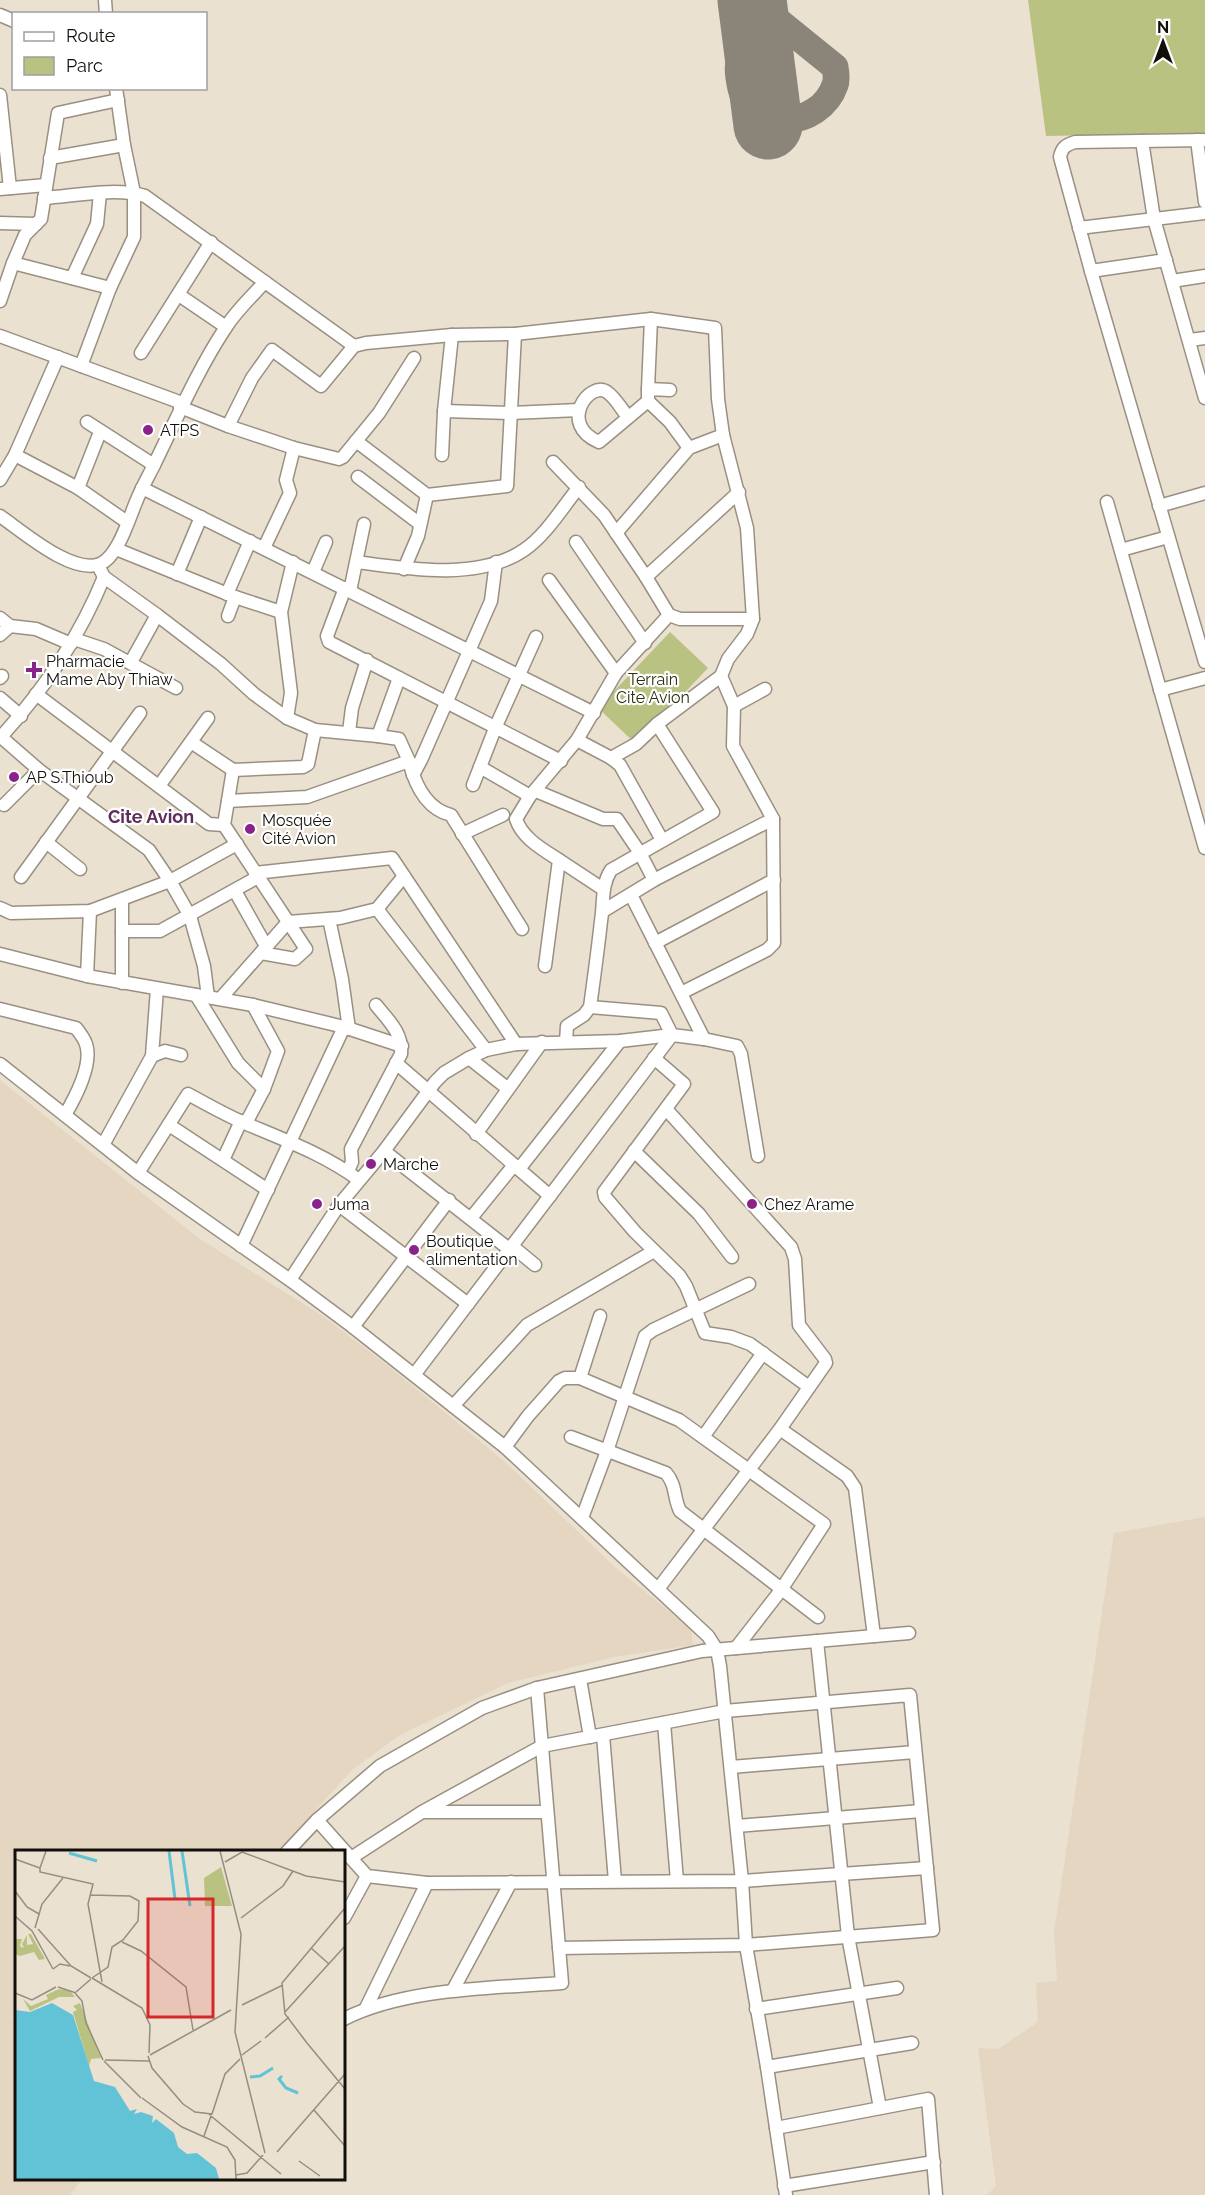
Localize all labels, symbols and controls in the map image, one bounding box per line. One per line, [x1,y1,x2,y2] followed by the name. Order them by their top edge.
[12,12,207,90] legend
[1133,12,1193,72] north arrow
[1157,18,1169,37] text: N
[66,25,116,46] text: Route
[66,55,103,76] text: Parc
[160,421,199,440] place label: ATPS
[141,423,155,437] marker: ATPS
[46,652,173,689] place label: Pharmacie Mame Aby Thiaw
[27,663,41,677] marker: Pharmacie Mame Aby Thiaw
[616,670,690,707] park label: Terrain Cite Avion
[26,768,114,787] place label: AP S.Thioub
[7,770,21,784] marker: AP S.Thioub
[108,806,194,827] district label: Cite Avion
[262,811,336,848] place label: Mosquée Cité Avion
[243,822,257,836] marker: Mosquée Cité Avion
[383,1155,439,1174] place label: Marche
[364,1157,378,1171] marker: Marche
[329,1195,370,1214] place label: Juma
[764,1195,854,1214] place label: Chez Arame
[310,1197,324,1211] marker: Juma
[745,1197,759,1211] marker: Chez Arame
[426,1232,518,1269] place label: Boutique alimentation
[407,1243,421,1257] marker: Boutique alimentation
[15,1850,345,2180] inset map

